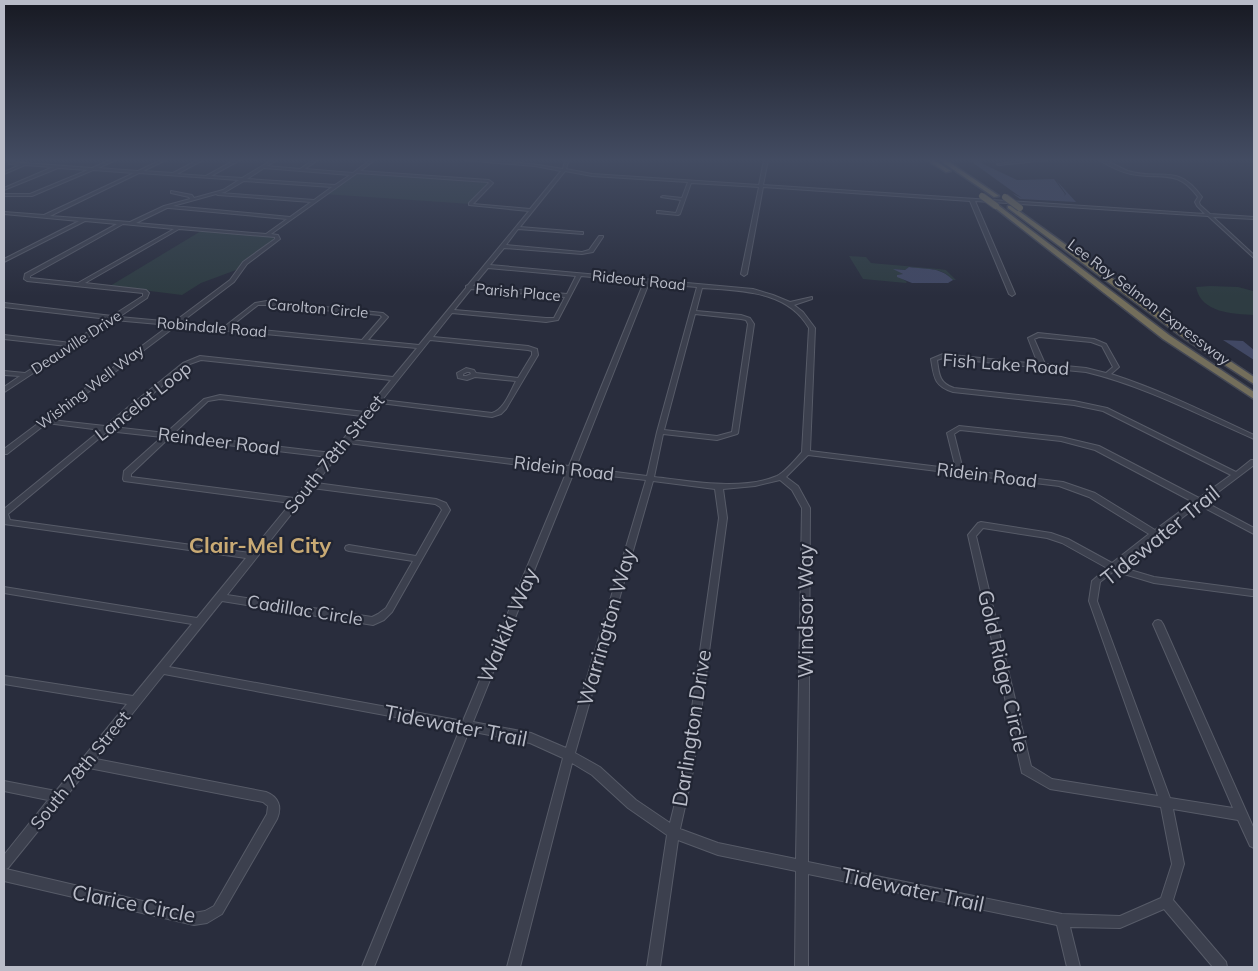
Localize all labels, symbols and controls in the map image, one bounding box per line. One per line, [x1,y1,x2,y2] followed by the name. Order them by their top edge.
[1064,235,1234,369] street label: Lee Roy Selmon Expressway
[591,266,687,294] street label: Rideout Road
[475,279,561,305] street label: Parish Place
[267,294,369,322] street label: Carolton Circle
[27,306,125,378] street label: Deauville Drive
[156,313,268,341] street label: Robindale Road
[33,340,147,434] street label: Wishing Well Way
[942,348,1070,380] street label: Fish Lake Road
[90,356,196,446] street label: Lancelot Loop
[279,390,389,518] street label: South 78th Street
[157,422,281,460] street label: Reindeer Road
[512,450,616,486] street label: Ridein Road
[935,457,1039,493] street label: Ridein Road
[1095,479,1225,591] street label: Tidewater Trail
[189,531,331,559] district label: Clair-Mel City
[792,544,818,678] street label: Windsor Way
[571,545,641,709] street label: Warrington Way
[471,563,543,687] street label: Waikiki Way
[973,587,1035,755] street label: Gold Ridge Circle
[245,589,365,631] street label: Cadillac Circle
[666,648,716,808] street label: Darlington Drive
[382,698,530,752] street label: Tidewater Trail
[25,706,135,834] street label: South 78th Street
[839,861,987,917] street label: Tidewater Trail
[70,878,198,928] street label: Clarice Circle

